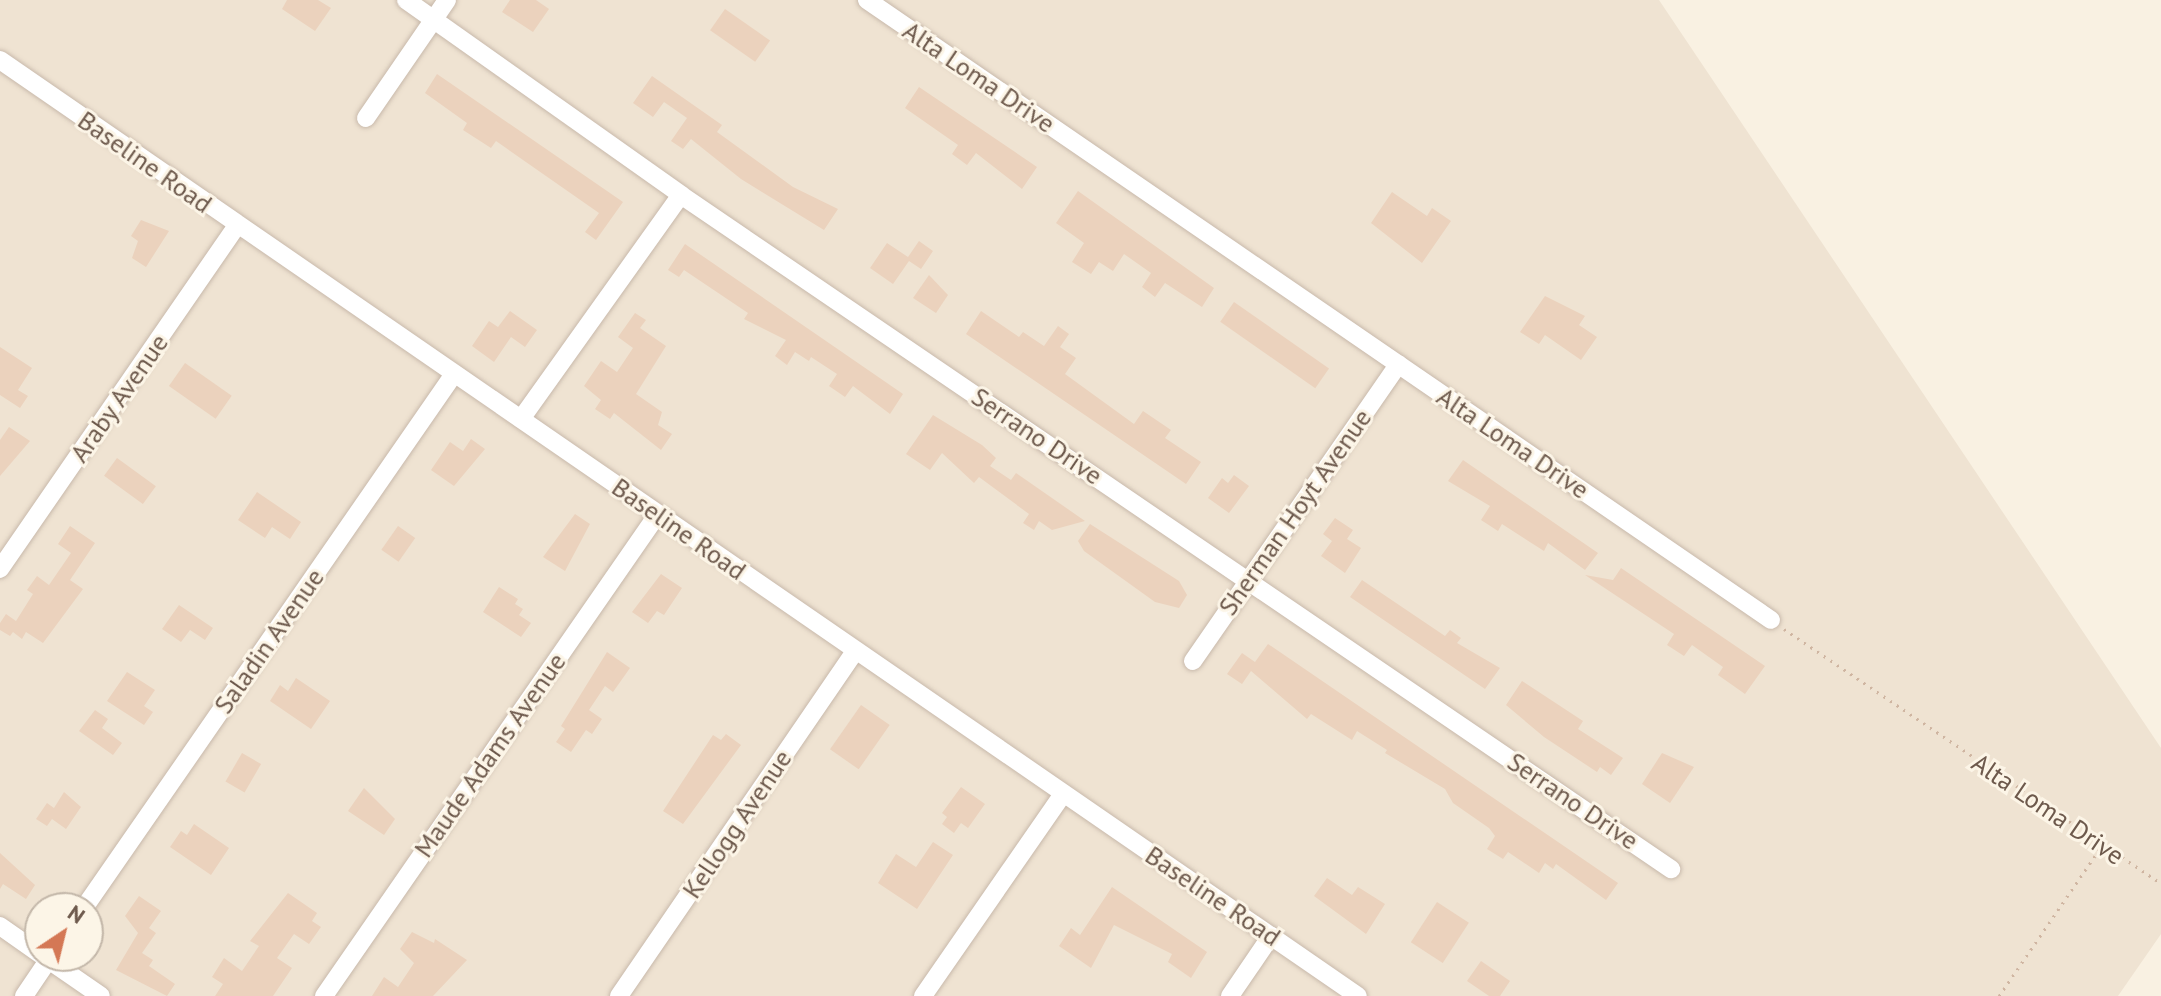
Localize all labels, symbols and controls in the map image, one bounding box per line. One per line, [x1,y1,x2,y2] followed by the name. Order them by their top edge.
[897,15,1061,139] street label: Alta Loma Drive
[72,104,218,220] street label: Baseline Road
[63,327,175,469] street label: Araby Avenue
[966,381,1108,491] street label: Serrano Drive
[1431,381,1595,505] street label: Alta Loma Drive
[1212,403,1378,621] street label: Sherman Hoyt Avenue
[606,471,752,587] street label: Baseline Road
[207,562,331,720] street label: Saladin Avenue
[407,646,573,864] street label: Maude Adams Avenue
[676,744,798,904] street label: Kellogg Avenue
[1502,746,1644,856] street label: Serrano Drive
[1966,747,2130,871] street label: Alta Loma Drive
[1140,839,1286,953] street label: Baseline Road
[24,892,104,972] north arrow
[63,898,91,930] text: N

